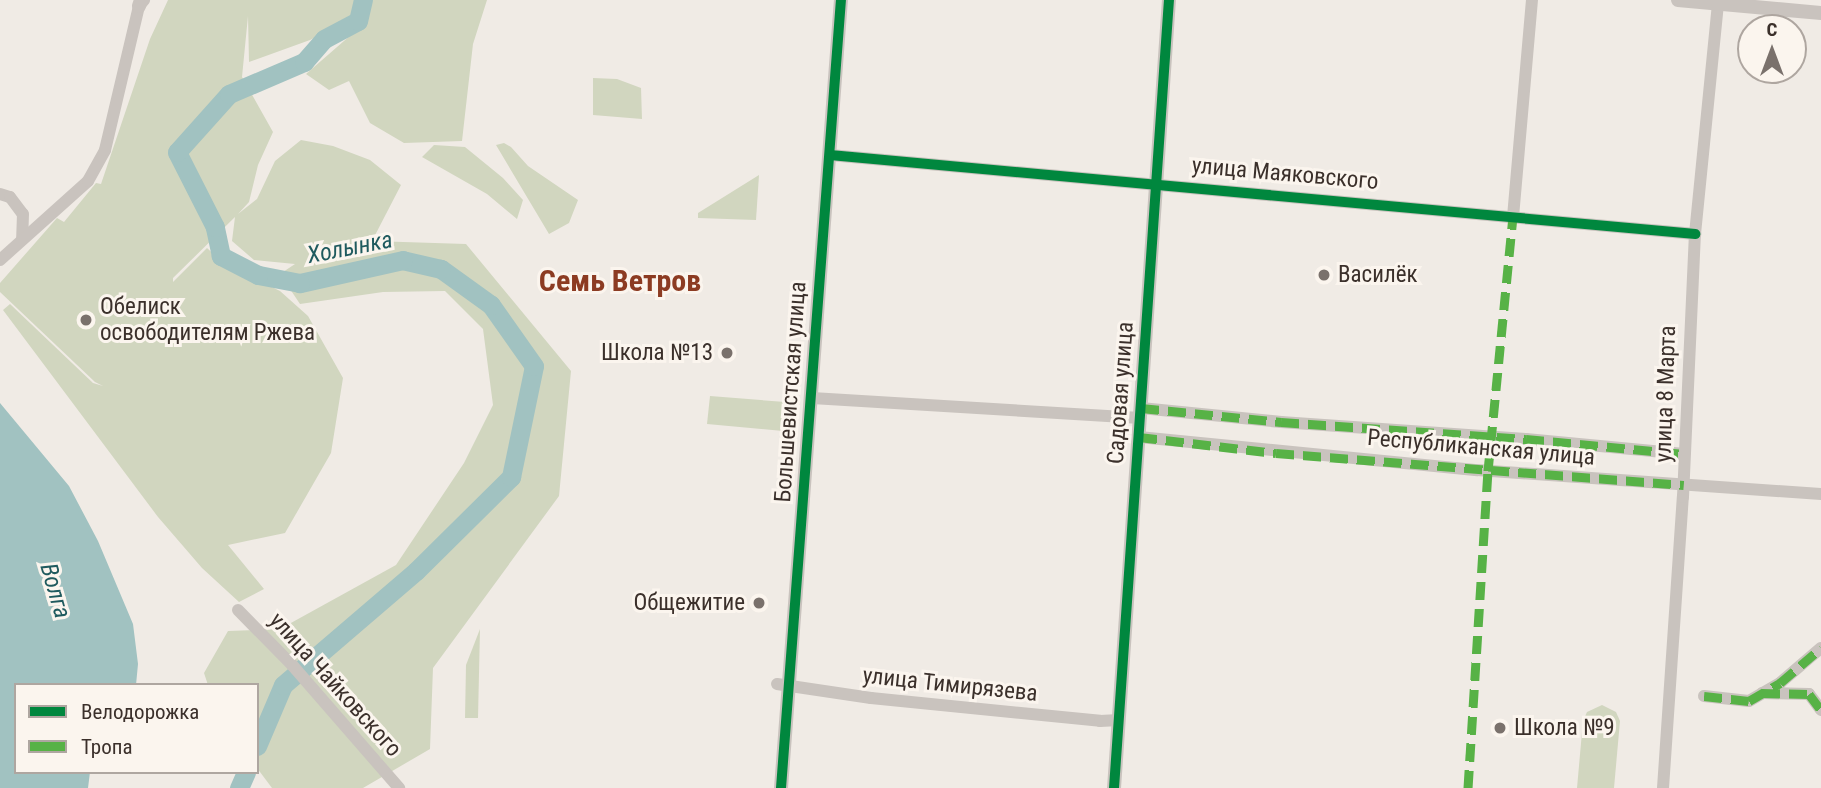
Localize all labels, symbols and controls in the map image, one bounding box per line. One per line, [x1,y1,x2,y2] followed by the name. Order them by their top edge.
[1737,14,1807,84] north arrow
[1767,18,1777,41] text: С
[1191,152,1379,196] street label: улица Маяковского
[305,226,395,270] water label: Холынка
[1338,261,1417,289] place label: Василёк
[539,263,701,299] district label: Семь Ветров
[1316,267,1332,283] marker: Василёк
[770,281,812,503] street label: Большевистская улица
[100,293,315,347] place label: Обелиск освободителям Ржева
[78,312,94,328] marker: Обелиск освободителям Ржева
[1102,321,1140,465] street label: Садовая улица
[1650,325,1682,463] street label: улица 8 Марта
[601,339,713,367] place label: Школа №13
[719,345,735,361] marker: Школа №13
[1366,424,1596,472] street label: Республиканская улица
[33,560,77,622] water label: Волга
[633,589,745,617] place label: Общежитие
[751,595,767,611] marker: Общежитие
[263,607,407,763] street label: улица Чайковского
[861,662,1039,708] street label: улица Тимирязева
[14,683,259,774] legend
[81,700,199,724] text: Велодорожка
[1514,714,1615,742] place label: Школа №9
[1492,720,1508,736] marker: Школа №9
[81,735,132,759] text: Тропа

